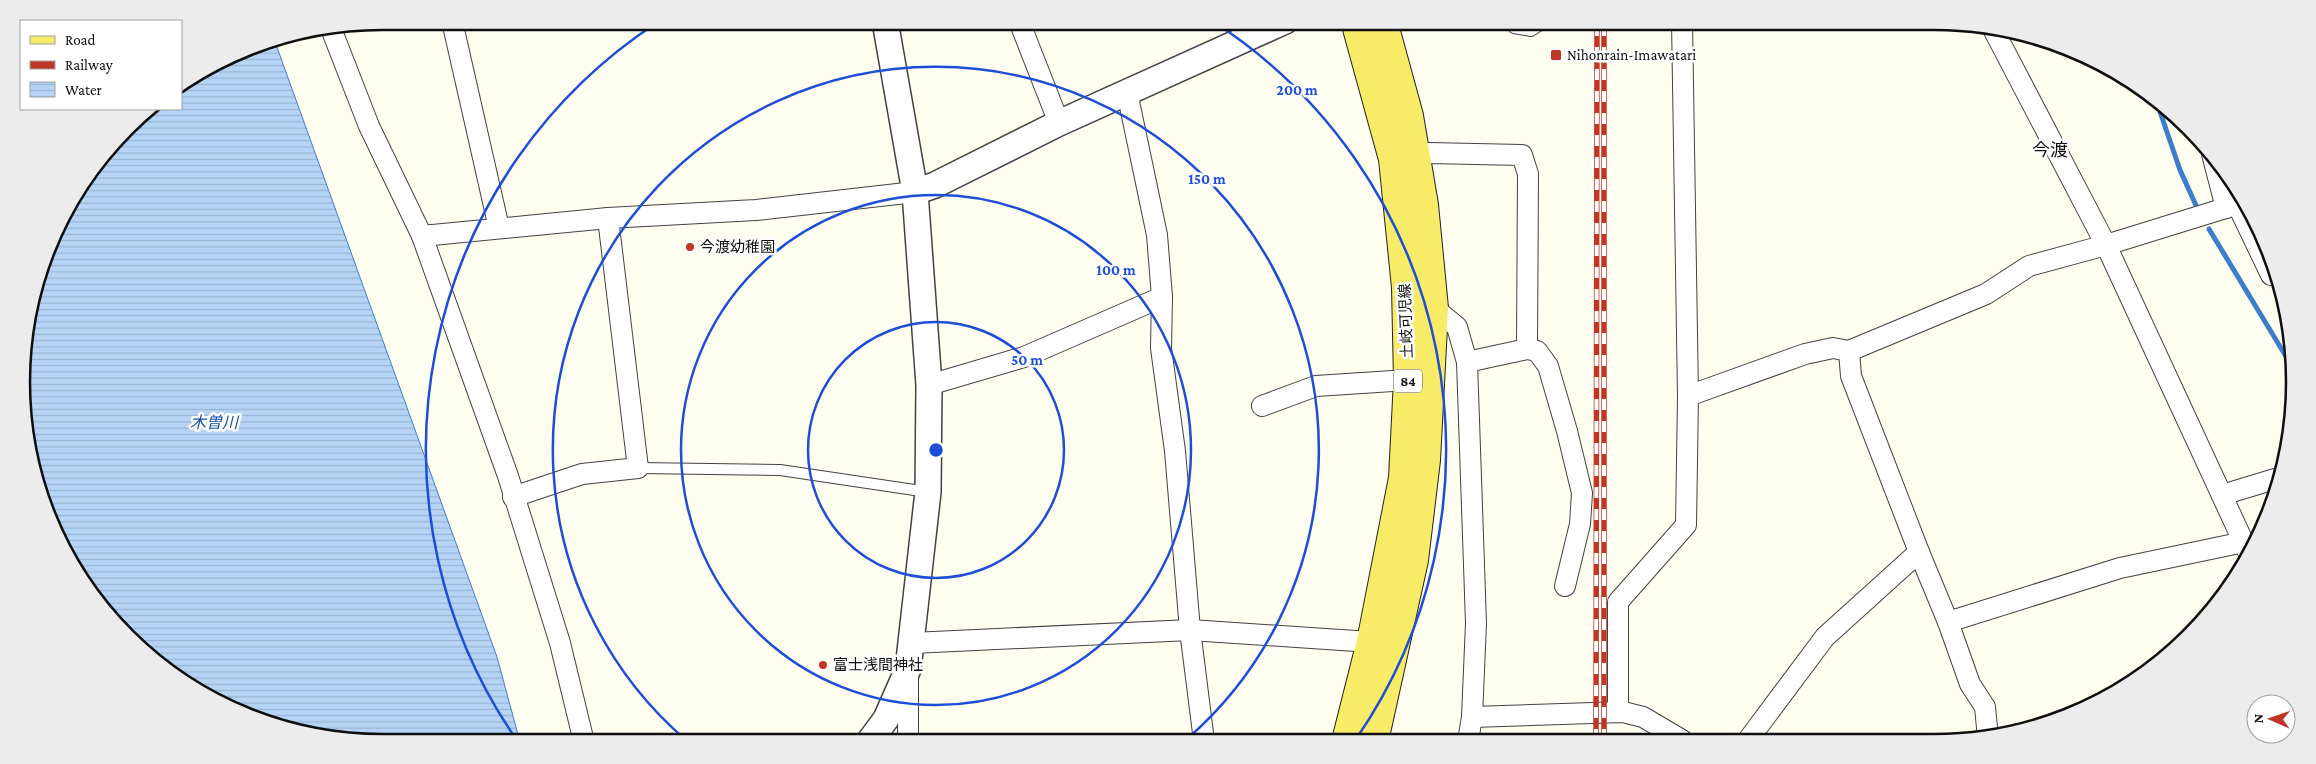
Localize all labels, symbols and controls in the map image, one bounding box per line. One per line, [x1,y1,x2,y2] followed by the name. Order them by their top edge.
[20,20,182,110] legend
[65,32,96,48] text: Road
[1567,47,1696,63] place label: Nihonrain-Imawatari
[1549,48,1563,62] marker: Nihonrain-Imawatari
[65,57,113,74] text: Railway
[65,82,102,98] text: Water
[1276,82,1318,98] text: 200 m
[2032,140,2068,160] district label: 今渡
[1188,171,1226,187] text: 150 m
[700,239,775,255] place label: 今渡幼稚園
[684,241,696,253] marker: 今渡幼稚園
[1096,262,1136,278] text: 100 m
[1397,283,1415,359] street label: 土岐可児線
[1011,352,1043,368] text: 50 m
[1394,370,1422,392] road number: 84
[190,414,240,431] water label: 木曽川
[927,441,945,459] centre of rings
[833,656,923,673] place label: 富士浅間神社
[817,659,829,671] marker: 富士浅間神社
[2246,694,2296,744] north arrow
[2250,713,2266,724] text: N

